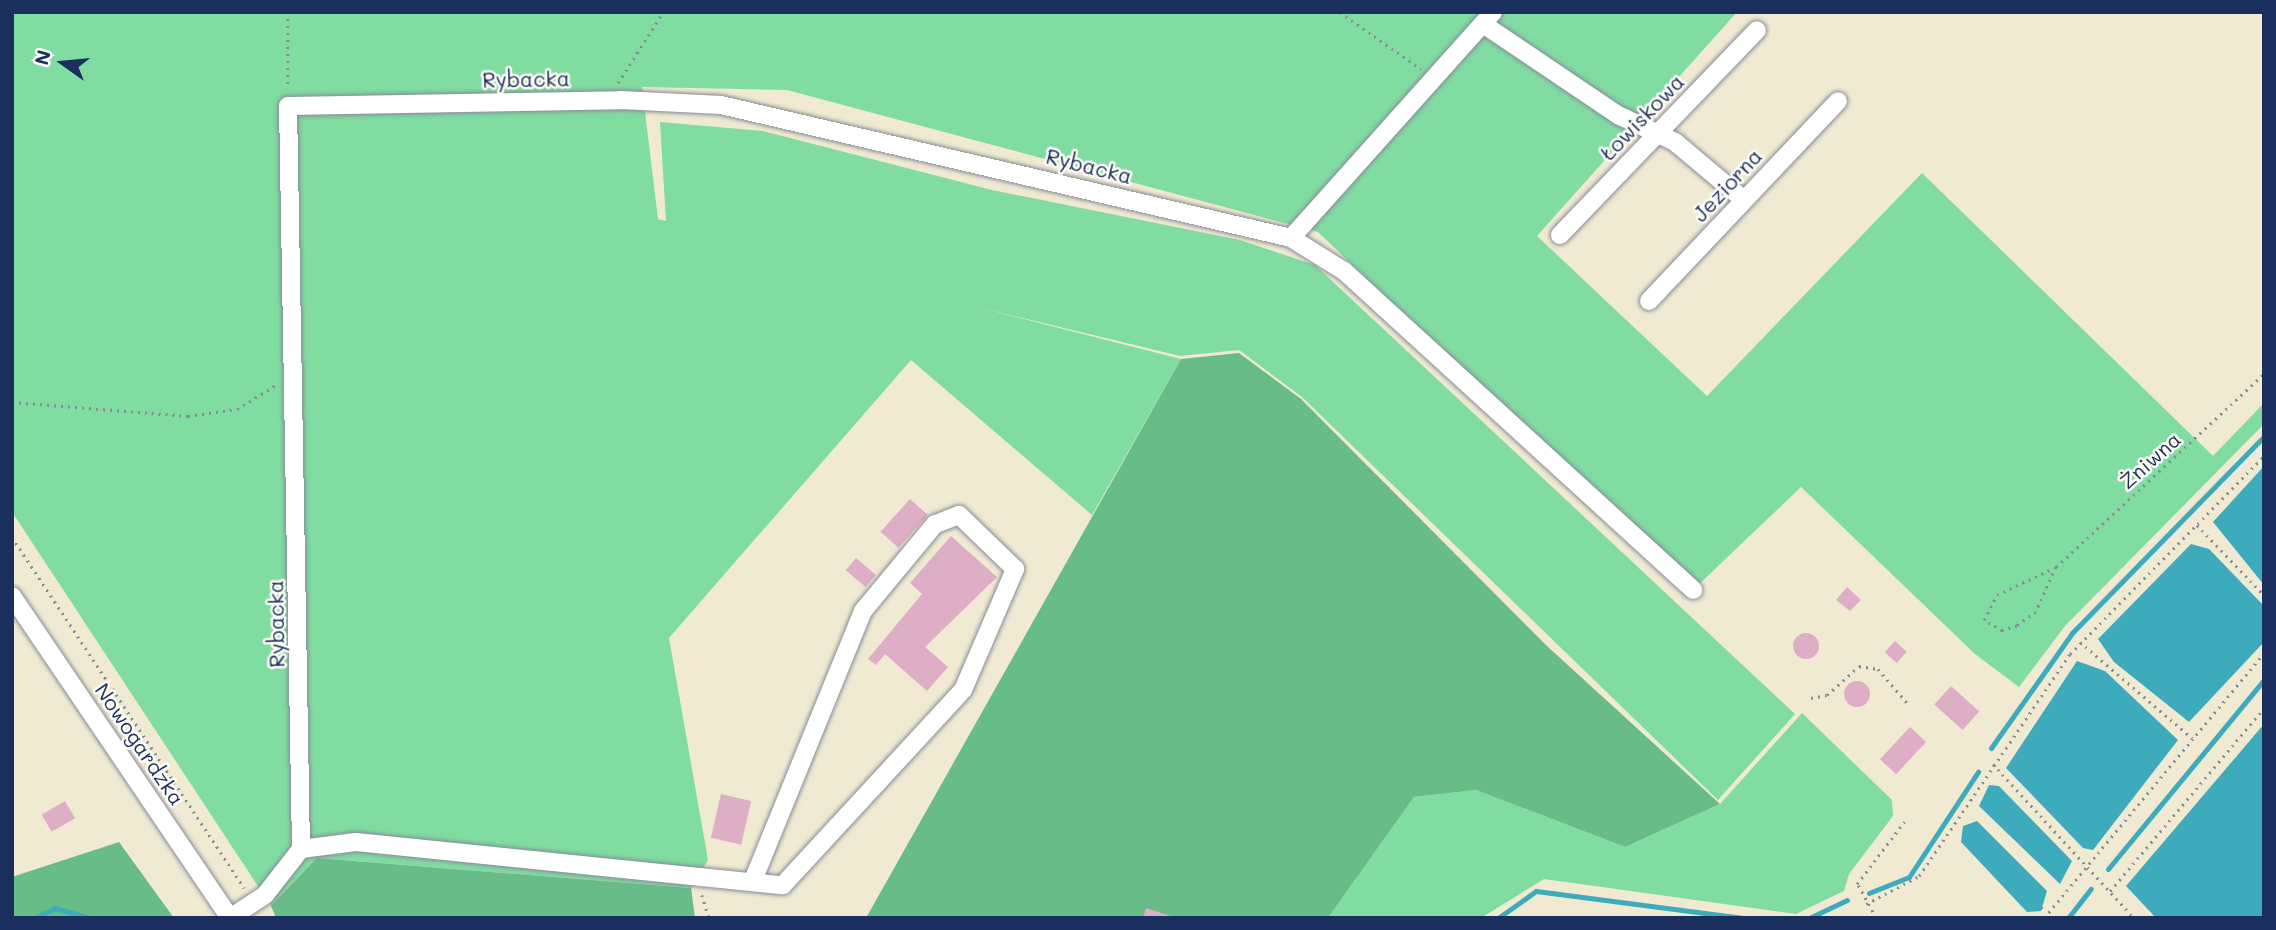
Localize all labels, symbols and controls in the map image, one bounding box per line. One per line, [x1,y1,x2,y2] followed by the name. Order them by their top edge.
[28,28,98,98] north arrow
[28,47,56,68] text: N
[482,66,570,92] street label: Rybacka
[1595,69,1689,165] street label: Łowiskowa
[1044,143,1134,189] street label: Rybacka
[1687,143,1767,227] street label: Jeziorna
[2114,426,2186,494] street label: Żniwna
[263,580,289,668] street label: Rybacka
[90,678,190,810] street label: Nowogardzka

